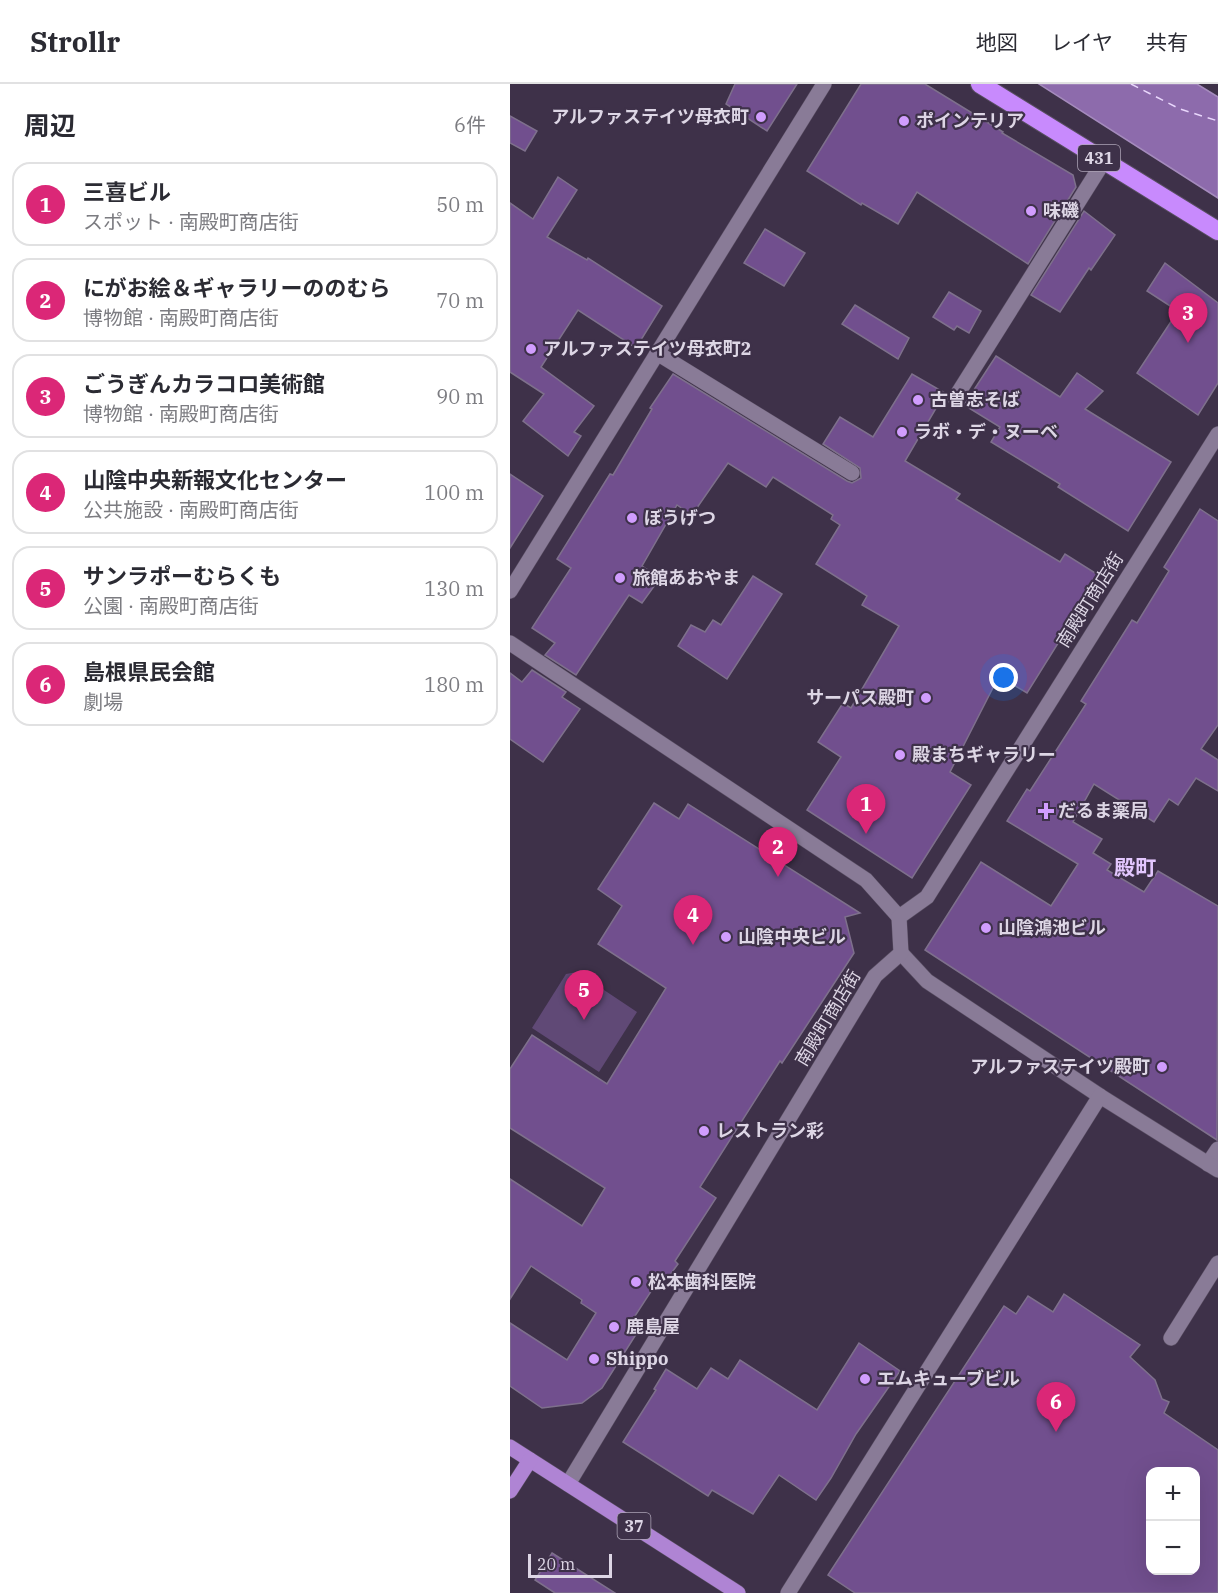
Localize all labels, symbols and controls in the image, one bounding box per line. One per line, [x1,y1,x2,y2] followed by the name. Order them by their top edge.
[30,23,120,60] text: Strollr
[976,28,1018,56] text: 地図
[1051,28,1113,56] text: レイヤ
[1146,28,1188,56] text: 共有
[551,105,749,128] place label: アルファステイツ母衣町
[24,108,76,142] text: 周辺
[916,109,1024,132] place label: ポインテリア
[754,110,768,124] marker: アルファステイツ母衣町
[454,111,486,138] text: 6件
[897,114,911,128] marker: ポインテリア
[1078,145,1120,171] road number: 431
[83,177,171,206] text: 三喜ビル
[40,191,52,218] text: 1
[436,191,484,218] text: 50 m
[1043,199,1079,222] place label: 味磯
[1024,204,1038,218] marker: 味磯
[83,208,299,235] text: スポット · 南殿町商店街
[83,273,391,302] text: にがお絵＆ギャラリーののむら
[40,287,52,314] text: 2
[436,287,484,314] text: 70 m
[1168,294,1208,343] pin: 3
[83,304,279,331] text: 博物館 · 南殿町商店街
[543,337,752,360] place label: アルファステイツ母衣町2
[524,342,538,356] marker: アルファステイツ母衣町2
[83,369,325,398] text: ごうぎんカラコロ美術館
[40,383,52,410] text: 3
[436,383,484,410] text: 90 m
[930,388,1020,411] place label: 古曽志そば
[911,393,925,407] marker: 古曽志そば
[83,400,279,427] text: 博物館 · 南殿町商店街
[914,420,1058,443] place label: ラボ・デ・ヌーベ
[895,425,909,439] marker: ラボ・デ・ヌーベ
[83,465,347,494] text: 山陰中央新報文化センター
[40,479,52,506] text: 4
[424,479,484,506] text: 100 m
[83,496,299,523] text: 公共施設 · 南殿町商店街
[644,506,716,529] place label: ぼうげつ
[625,511,639,525] marker: ぼうげつ
[1051,548,1128,652] street label: 南殿町商店街
[83,561,281,590] text: サンラポーむらくも
[632,566,740,589] place label: 旅館あおやま
[613,571,627,585] marker: 旅館あおやま
[40,575,52,602] text: 5
[424,575,484,602] text: 130 m
[83,592,259,619] text: 公園 · 南殿町商店街
[83,657,215,686] text: 島根県民会館
[989,663,1018,692] your location
[40,671,52,698] text: 6
[424,671,484,698] text: 180 m
[806,686,914,709] place label: サーパス殿町
[83,688,123,715] text: 劇場
[919,691,933,705] marker: サーパス殿町
[912,743,1056,766] place label: 殿まちギャラリー
[893,748,907,762] marker: 殿まちギャラリー
[846,784,886,834] pin: 1
[1058,799,1148,822] place label: だるま薬局
[1039,804,1053,818] marker: だるま薬局
[758,828,798,877] pin: 2
[1114,853,1156,881] district label: 殿町
[674,896,712,945] pin: 4
[998,916,1106,939] place label: 山陰鴻池ビル
[979,921,993,935] marker: 山陰鴻池ビル
[738,925,846,948] place label: 山陰中央ビル
[719,930,733,944] marker: 山陰中央ビル
[790,966,865,1070] street label: 南殿町商店街
[564,970,604,1020] pin: 5
[970,1055,1150,1078] place label: アルファステイツ殿町
[1155,1060,1169,1074] marker: アルファステイツ殿町
[716,1119,824,1142] place label: レストラン彩
[697,1124,711,1138] marker: レストラン彩
[648,1270,756,1293] place label: 松本歯科医院
[629,1275,643,1289] marker: 松本歯科医院
[626,1315,680,1338] place label: 鹿島屋
[607,1320,621,1334] marker: 鹿島屋
[606,1347,668,1370] place label: Shippo
[587,1352,601,1366] marker: Shippo
[877,1367,1020,1390] place label: エムキューブビル
[858,1372,872,1386] marker: エムキューブビル
[1036,1382,1076,1432] pin: 6
[1146,1467,1200,1575] map controls
[1146,1467,1200,1521] button: +
[618,1513,650,1539] road number: 37
[1146,1521,1200,1575] button: −
[528,1551,612,1578] scale bar
[537,1554,575,1574] text: 20 m

